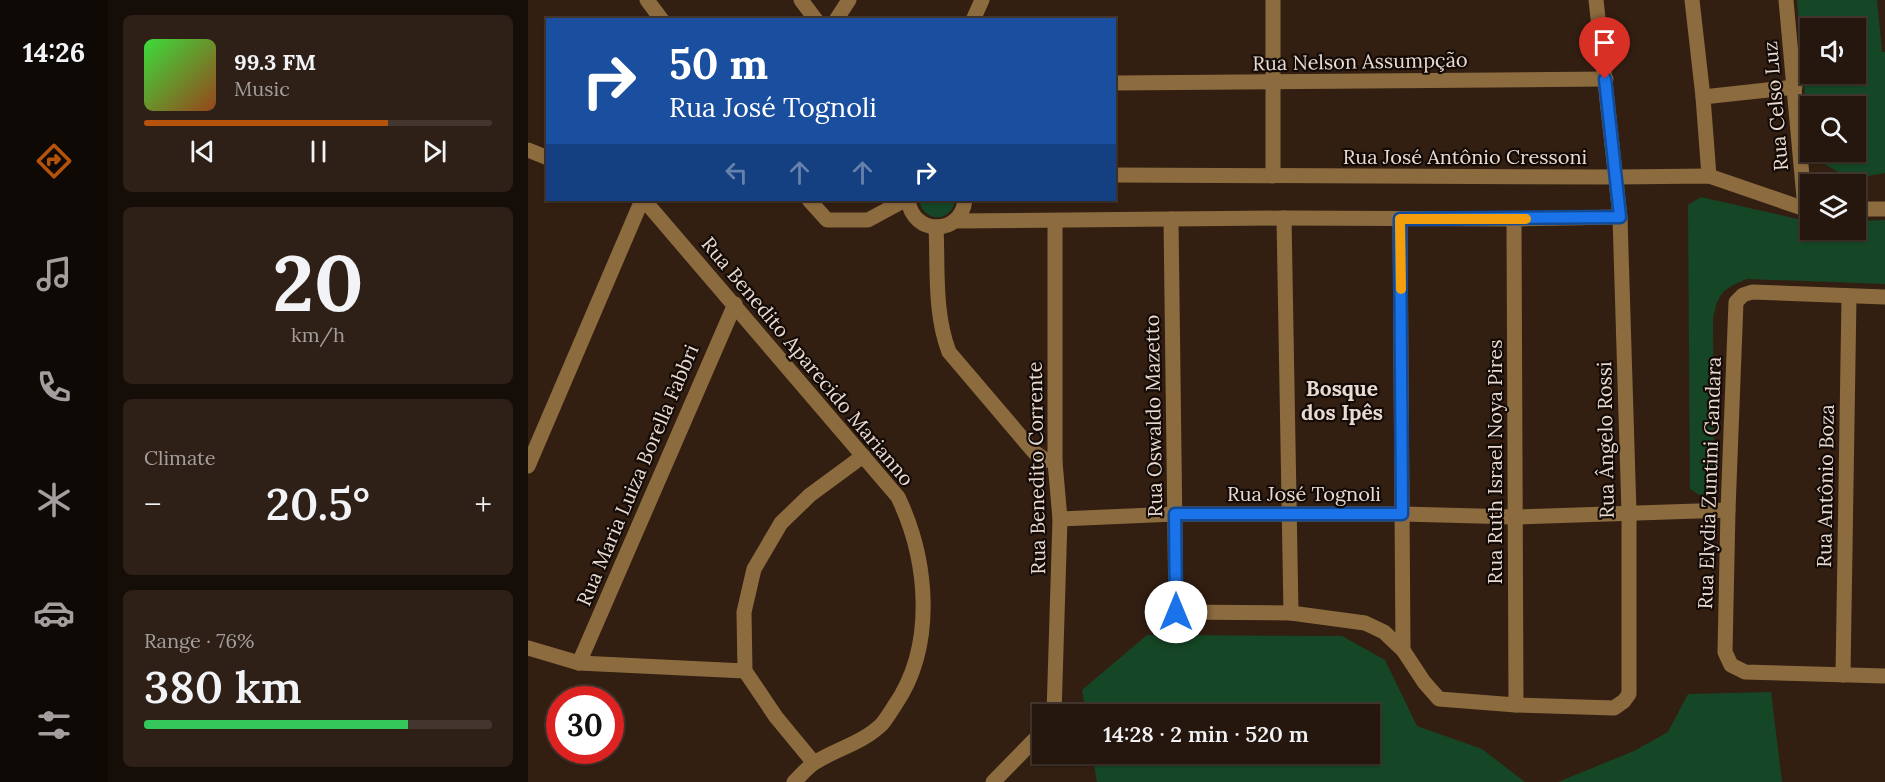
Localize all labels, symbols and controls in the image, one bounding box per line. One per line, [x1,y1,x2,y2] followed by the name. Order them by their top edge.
[1579,17,1630,79] pin
[1800,18,1866,240] map controls
[1800,18,1866,84] button: sound
[1588,26,1621,59] icon: arrive
[23,35,85,69] text: 14:26
[669,37,768,91] text: 50 m
[1757,40,1793,172] street label: Rua Celso Luz
[570,42,648,120] icon: right
[1252,47,1468,75] street label: Rua Nelson Assumpção
[234,48,316,76] text: 99.3 FM
[234,76,290,101] text: Music
[669,90,877,124] text: Rua José Tognoli
[1800,96,1866,162] button: search
[186,135,219,168] icon: previous
[302,135,335,168] icon: pause
[418,135,451,168] icon: next
[33,140,75,182] icon: directions
[1343,144,1587,169] street label: Rua José Antônio Cressoni
[720,156,753,189] icon: left
[783,156,816,189] icon: ahead
[846,156,879,189] icon: ahead
[909,156,942,189] icon: right
[1800,174,1866,240] button: layers
[696,231,920,491] street label: Rua Benedito Aparecido Marianno
[272,233,364,332] text: 20
[33,253,75,295] icon: music
[1139,315,1167,517] street label: Rua Oswaldo Mazetto
[291,322,345,347] text: km/h
[1482,340,1507,584] street label: Rua Ruth Israel Noya Pires
[570,341,704,609] street label: Rua Maria Luiza Borella Fabbri
[1692,356,1726,610] street label: Rua Elydia Zuntini Gandara
[1022,361,1050,575] street label: Rua Benedito Corrente
[1591,361,1619,519] street label: Rua Ângelo Rossi
[33,366,75,408] icon: phone
[1301,375,1383,426] district label: Bosque dos Ipês
[1811,404,1839,568] street label: Rua Antônio Boza
[144,445,216,470] text: Climate
[266,475,370,532] text: 20.5°
[33,479,75,521] icon: climate
[1227,481,1381,506] street label: Rua José Tognoli
[144,483,162,525] text: −
[475,483,492,525] text: +
[1144,580,1208,644] position arrow
[33,592,75,634] icon: car
[144,628,255,653] text: Range · 76%
[144,658,302,715] text: 380 km
[546,686,624,764] speed limit sign: 30
[33,704,75,746] icon: filters
[1103,720,1309,748] text: 14:28 · 2 min · 520 m

